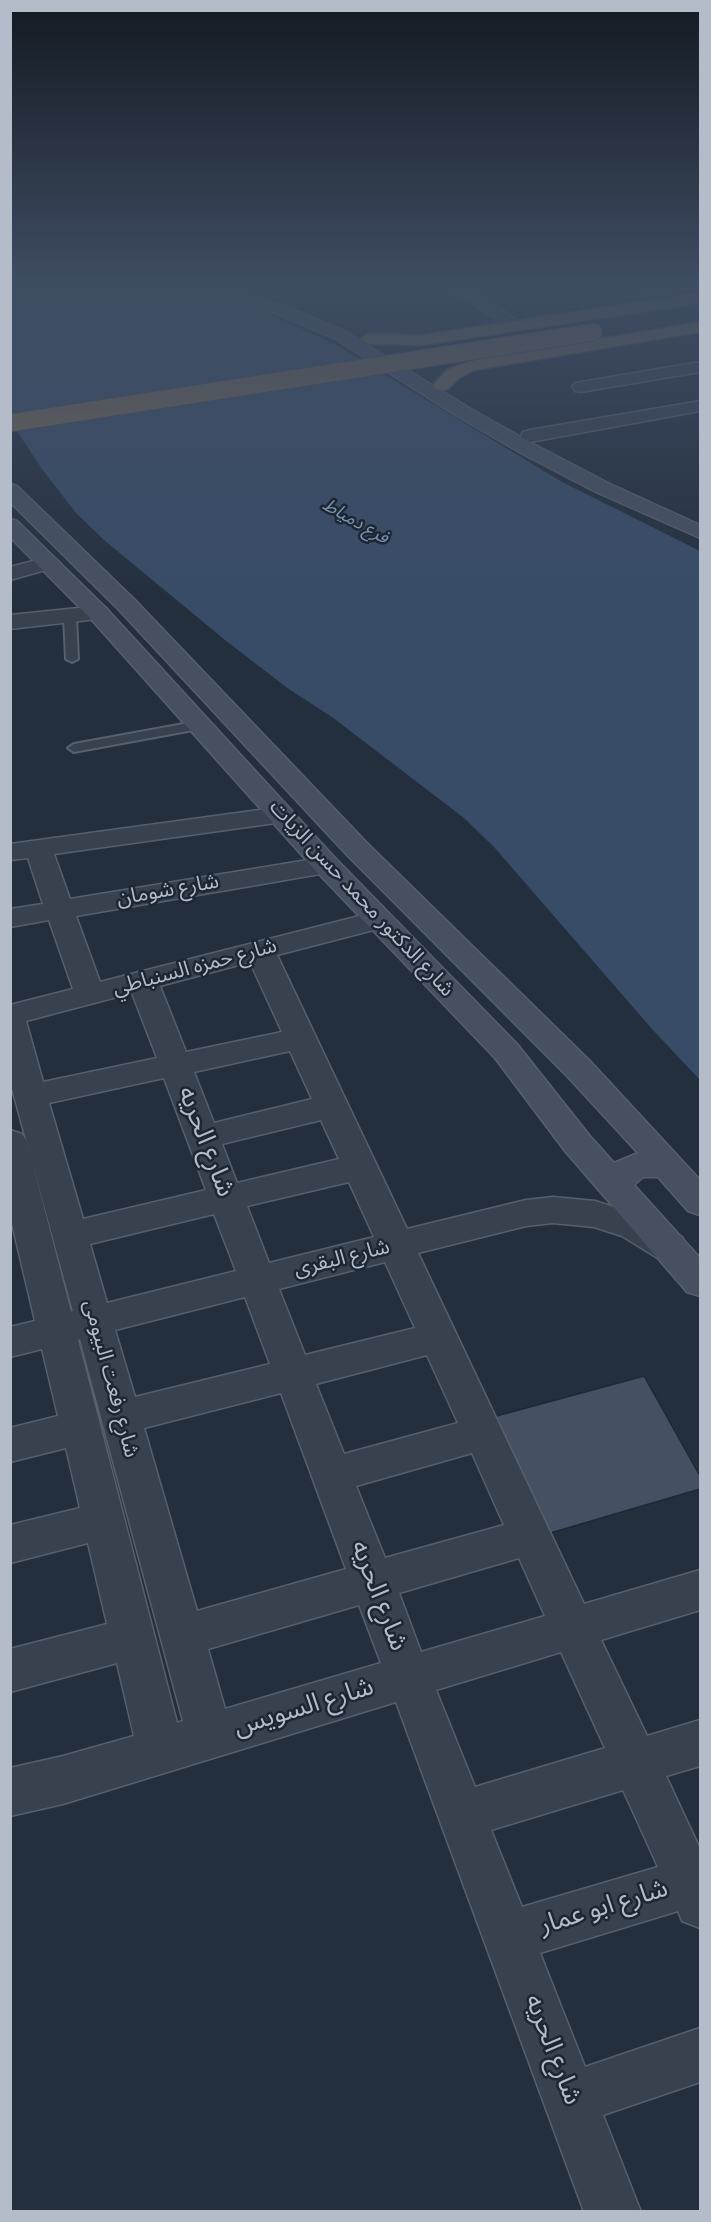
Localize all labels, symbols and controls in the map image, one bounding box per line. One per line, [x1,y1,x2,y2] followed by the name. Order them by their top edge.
[318,495,392,549] water label: فرع دمياط
[263,795,459,1003] street label: شارع الدكتور محمد حسن الزيات
[115,870,221,912] street label: شارع شومان
[110,934,280,1002] street label: شارع حمزه السنباطي
[170,1082,240,1202] street label: شارع الحريه
[291,1235,393,1283] street label: شارع البقرى
[77,1297,143,1461] street label: شارع رفعت البيومى
[343,1536,413,1656] street label: شارع الحريه
[230,1672,378,1744] street label: شارع السويس
[536,1874,672,1942] street label: شارع ابو عمار
[517,1990,587,2110] street label: شارع الحريه

